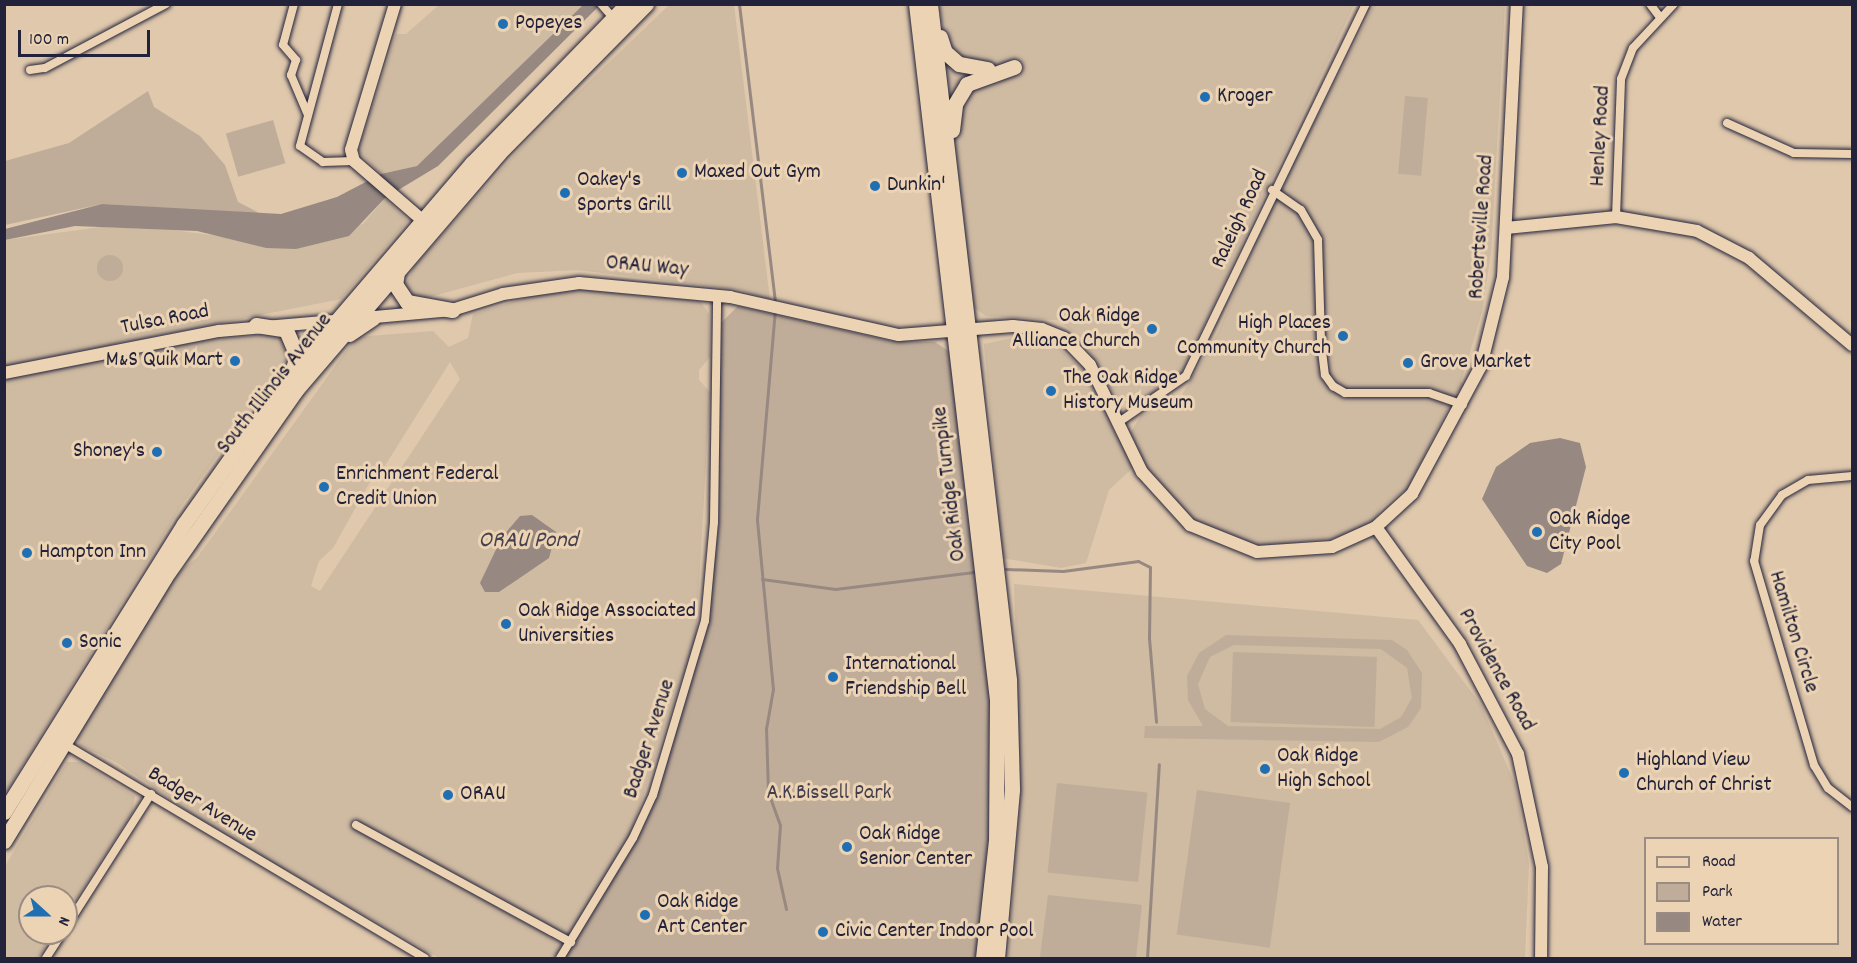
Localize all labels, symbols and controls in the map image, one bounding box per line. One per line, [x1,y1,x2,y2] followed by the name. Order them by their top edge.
[515,11,582,37] place label: Popeyes
[496,17,510,31] marker: Popeyes
[21,18,153,56] scale bar
[29,28,69,53] text: 100 m
[1217,84,1273,110] place label: Kroger
[1585,85,1617,187] street label: Henley Road
[1198,90,1212,104] marker: Kroger
[1464,154,1500,300] street label: Robertsville Road
[694,160,821,186] place label: Maxed Out Gym
[1206,165,1274,273] street label: Raleigh Road
[675,166,689,180] marker: Maxed Out Gym
[577,167,671,218] place label: Oakey's Sports Grill
[887,173,946,199] place label: Dunkin'
[868,179,882,193] marker: Dunkin'
[558,186,572,200] marker: Oakey's Sports Grill
[605,250,689,284] street label: ORAU Way
[119,299,211,341] street label: Tulsa Road
[1012,303,1140,354] place label: Oak Ridge Alliance Church
[212,308,338,460] street label: South Illinois Avenue
[1177,310,1331,362] place label: High Places Community Church
[1145,322,1159,336] marker: Oak Ridge Alliance Church
[1336,329,1350,343] marker: High Places Community Church
[106,348,223,374] place label: M&S Quik Mart
[1420,350,1531,376] place label: Grove Market
[228,354,242,368] marker: M&S Quik Mart
[1401,356,1415,370] marker: Grove Market
[1063,365,1193,416] place label: The Oak Ridge History Museum
[1044,384,1058,398] marker: The Oak Ridge History Museum
[927,405,973,563] street label: Oak Ridge Turnpike
[73,439,145,465] place label: Shoney's
[150,445,164,459] marker: Shoney's
[336,461,499,512] place label: Enrichment Federal Credit Union
[317,480,331,494] marker: Enrichment Federal Credit Union
[1549,506,1630,558] place label: Oak Ridge City Pool
[1530,525,1544,539] marker: Oak Ridge City Pool
[478,528,578,556] water label: ORAU Pond
[39,540,146,566] place label: Hampton Inn
[20,546,34,560] marker: Hampton Inn
[1762,568,1824,696] street label: Hamilton Circle
[518,598,696,650] place label: Oak Ridge Associated Universities
[1451,604,1541,736] street label: Providence Road
[499,617,513,631] marker: Oak Ridge Associated Universities
[79,630,122,656] place label: Sonic
[60,636,74,650] marker: Sonic
[845,651,966,702] place label: International Friendship Bell
[826,670,840,684] marker: International Friendship Bell
[618,676,682,802] street label: Badger Avenue
[1277,743,1370,794] place label: Oak Ridge High School
[1636,747,1772,798] place label: Highland View Church of Christ
[143,761,261,849] street label: Badger Avenue
[1258,762,1272,776] marker: Oak Ridge High School
[1617,766,1631,780] marker: Highland View Church of Christ
[766,781,892,807] park label: A.K.Bissell Park
[460,782,506,808] place label: ORAU
[441,788,455,802] marker: ORAU
[859,821,972,872] place label: Oak Ridge Senior Center
[1644,837,1839,945] legend
[840,840,854,854] marker: Oak Ridge Senior Center
[1702,850,1736,875] text: Road
[1702,880,1733,905] text: Park
[18,885,78,945] north arrow
[657,889,747,940] place label: Oak Ridge Art Center
[638,908,652,922] marker: Oak Ridge Art Center
[1702,910,1742,935] text: Water
[51,913,76,929] text: N
[835,919,1034,945] place label: Civic Center Indoor Pool
[816,925,830,939] marker: Civic Center Indoor Pool

